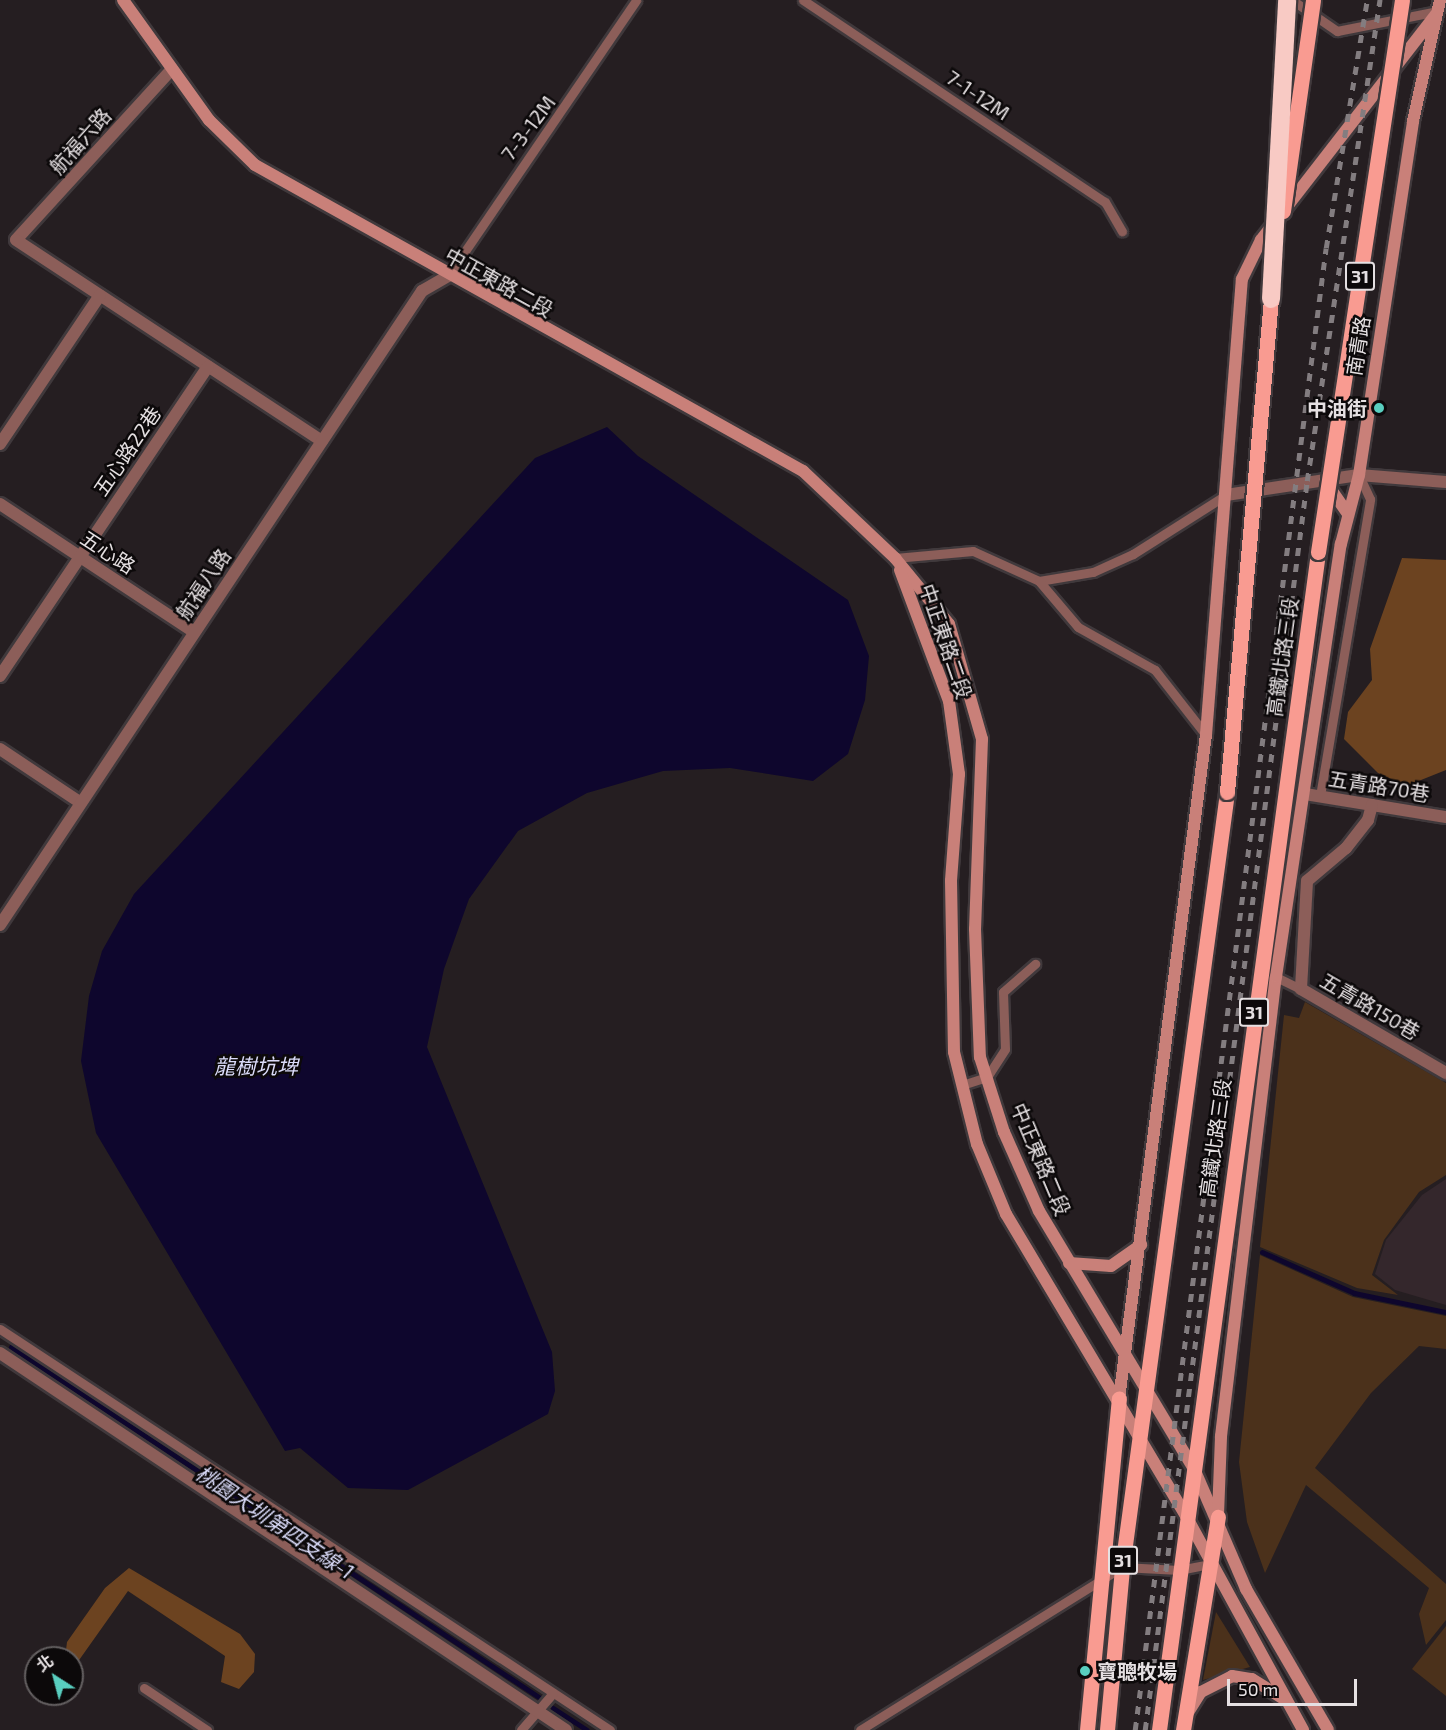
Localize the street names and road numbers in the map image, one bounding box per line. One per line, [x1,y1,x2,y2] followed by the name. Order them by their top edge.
[942,65,1014,125] street label: 7-1-12M
[496,91,560,165] street label: 7-3-12M
[44,103,116,179] street label: 航福六路
[441,242,557,322] street label: 中正東路二段
[1345,261,1375,291] road number: 31
[1341,314,1375,378] street label: 南青路
[88,402,166,500] street label: 五心路22巷
[76,526,140,578] street label: 五心路
[171,544,235,624] street label: 航福八路
[915,580,977,702] street label: 中正東路二段
[1262,596,1302,718] street label: 高鐵北路三段
[1327,766,1431,806] street label: 五青路70巷
[1316,968,1424,1044] street label: 五青路150巷
[1239,997,1269,1027] road number: 31
[1195,1077,1235,1199] street label: 高鐵北路三段
[1007,1099,1075,1219] street label: 中正東路二段
[1108,1545,1138,1575] road number: 31

